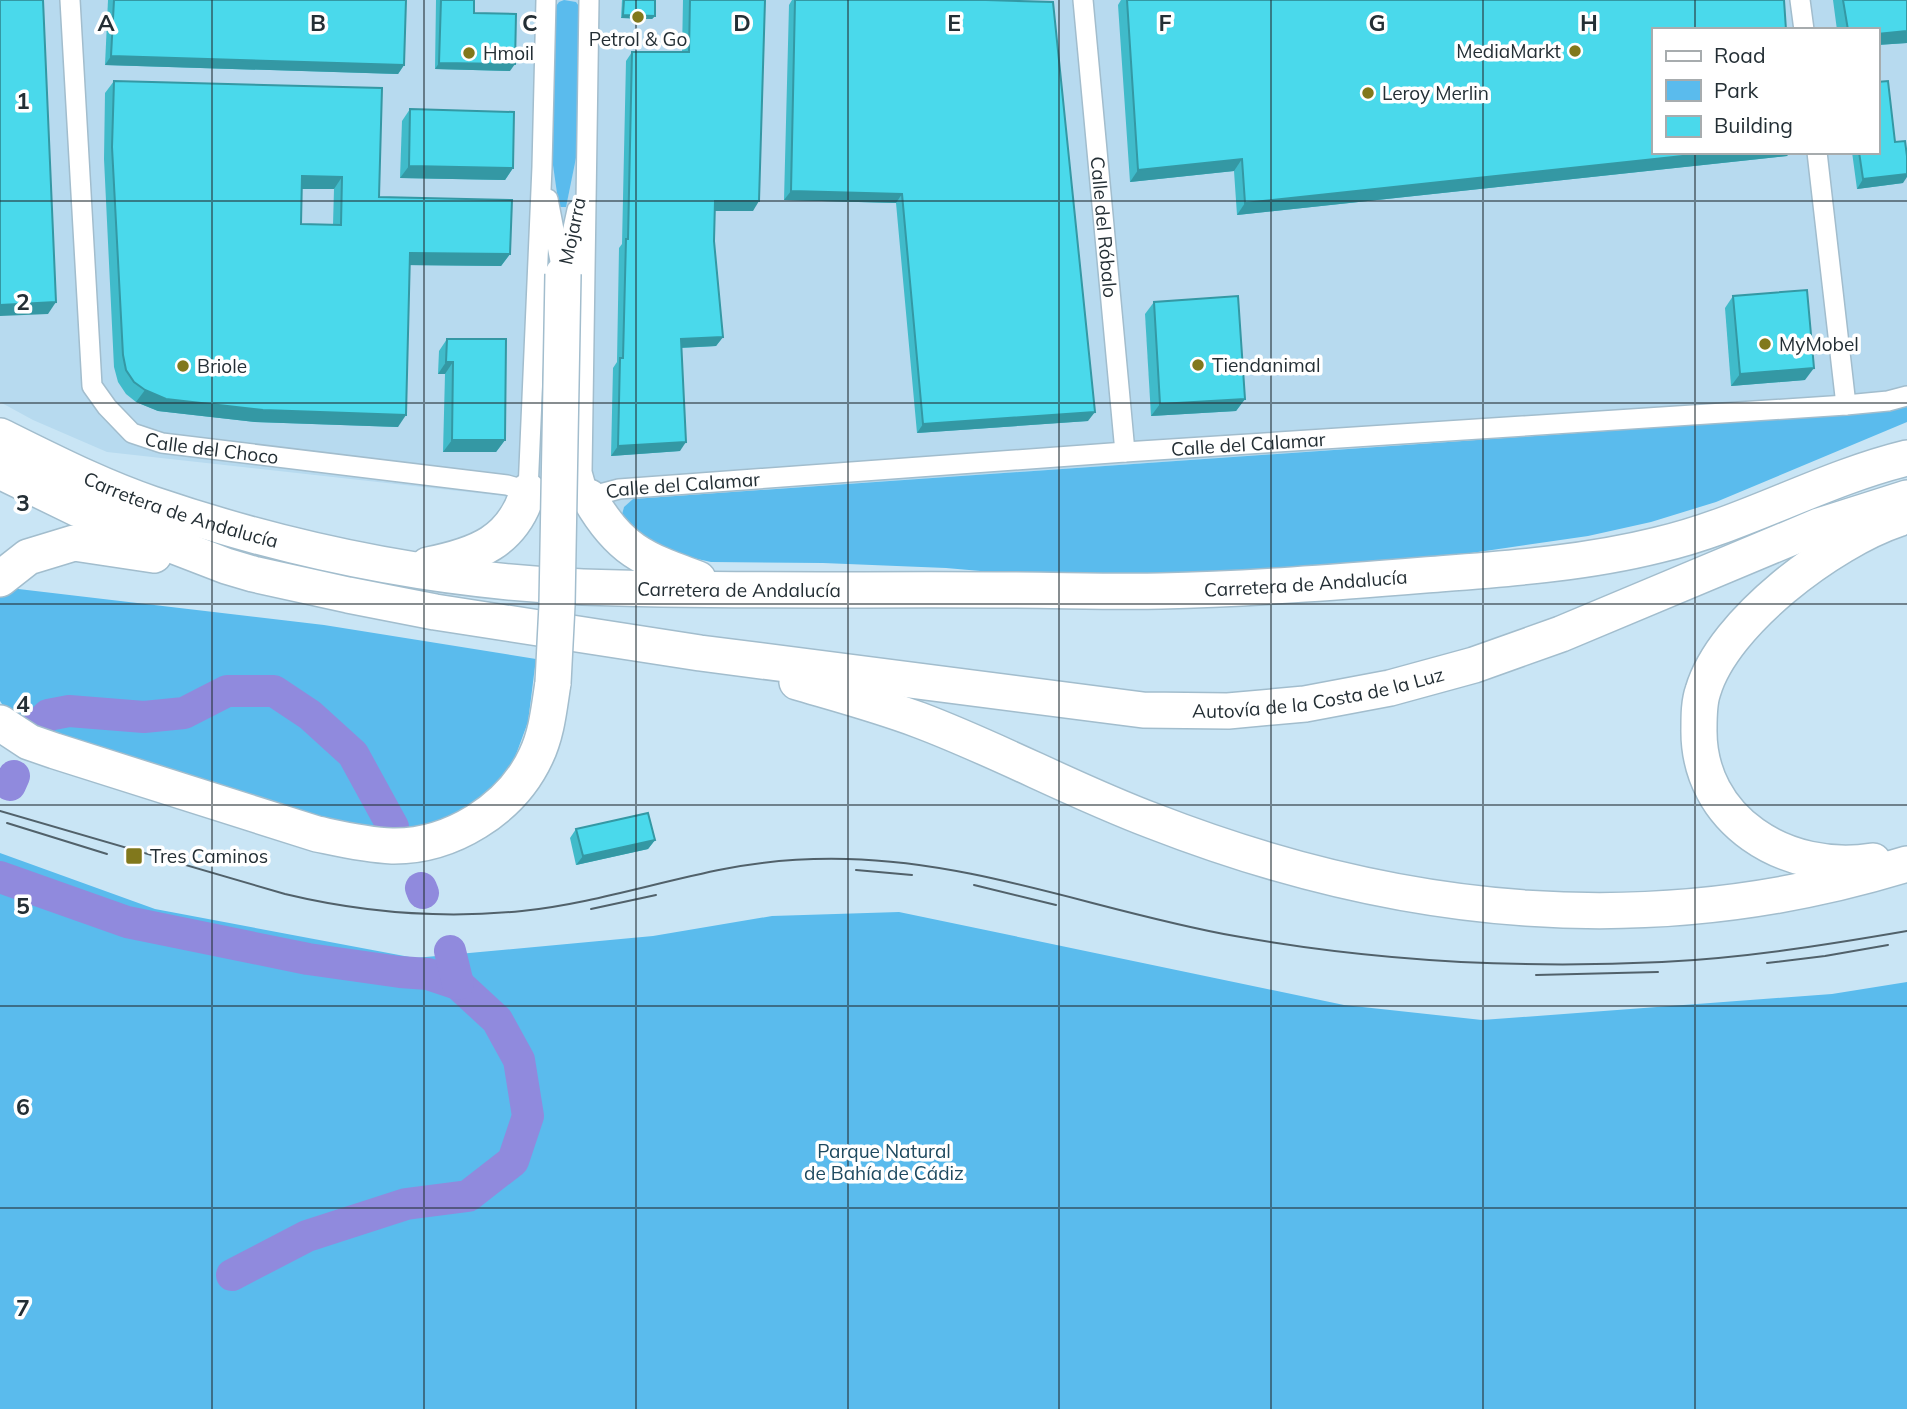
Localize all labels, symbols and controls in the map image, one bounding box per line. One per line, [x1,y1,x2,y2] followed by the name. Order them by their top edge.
[97,8,115,37] text: A
[310,8,326,37] text: B
[522,8,538,37] text: C
[733,8,751,37] text: D
[947,8,961,37] text: E
[1158,8,1172,37] text: F
[1368,8,1386,37] text: G
[1580,8,1598,37] text: H
[630,9,646,25] marker: Petrol & Go
[589,27,687,51] place label: Petrol & Go
[1652,28,1879,154] legend
[1456,39,1561,63] place label: MediaMarkt
[483,41,534,65] place label: Hmoil
[1714,42,1765,68] text: Road
[1567,43,1583,59] marker: MediaMarkt
[461,45,477,61] marker: Hmoil
[1714,77,1758,103] text: Park
[1382,81,1489,105] place label: Leroy Merlin
[1360,85,1376,101] marker: Leroy Merlin
[16,86,30,115] text: 1
[1714,112,1793,138] text: Building
[1086,155,1123,299] street label: Calle del Róbalo
[553,195,591,267] street label: Mojarra
[16,287,30,316] text: 2
[1779,332,1859,356] place label: MyMobel
[1757,336,1773,352] marker: MyMobel
[1212,353,1321,377] place label: Tiendanimal
[197,354,247,378] place label: Briole
[1190,357,1206,373] marker: Tiendanimal
[175,358,191,374] marker: Briole
[142,426,280,469] street label: Calle del Choco
[1170,427,1326,461] street label: Calle del Calamar
[80,466,281,553] street label: Carretera de Andalucía
[603,467,761,504] street label: Calle del Calamar
[16,488,30,517] text: 3
[1204,564,1408,602] street label: Carretera de Andalucía
[637,577,841,602] street label: Carretera de Andalucía
[1192,662,1447,723] street label: Autovía de la Costa de la Luz
[16,689,30,718] text: 4
[150,844,268,868] place label: Tres Caminos
[124,846,144,866] marker: Tres Caminos
[16,891,30,920] text: 5
[16,1092,30,1121] text: 6
[804,1139,964,1185] park label: Parque Natural de Bahía de Cádiz
[16,1293,30,1322] text: 7

